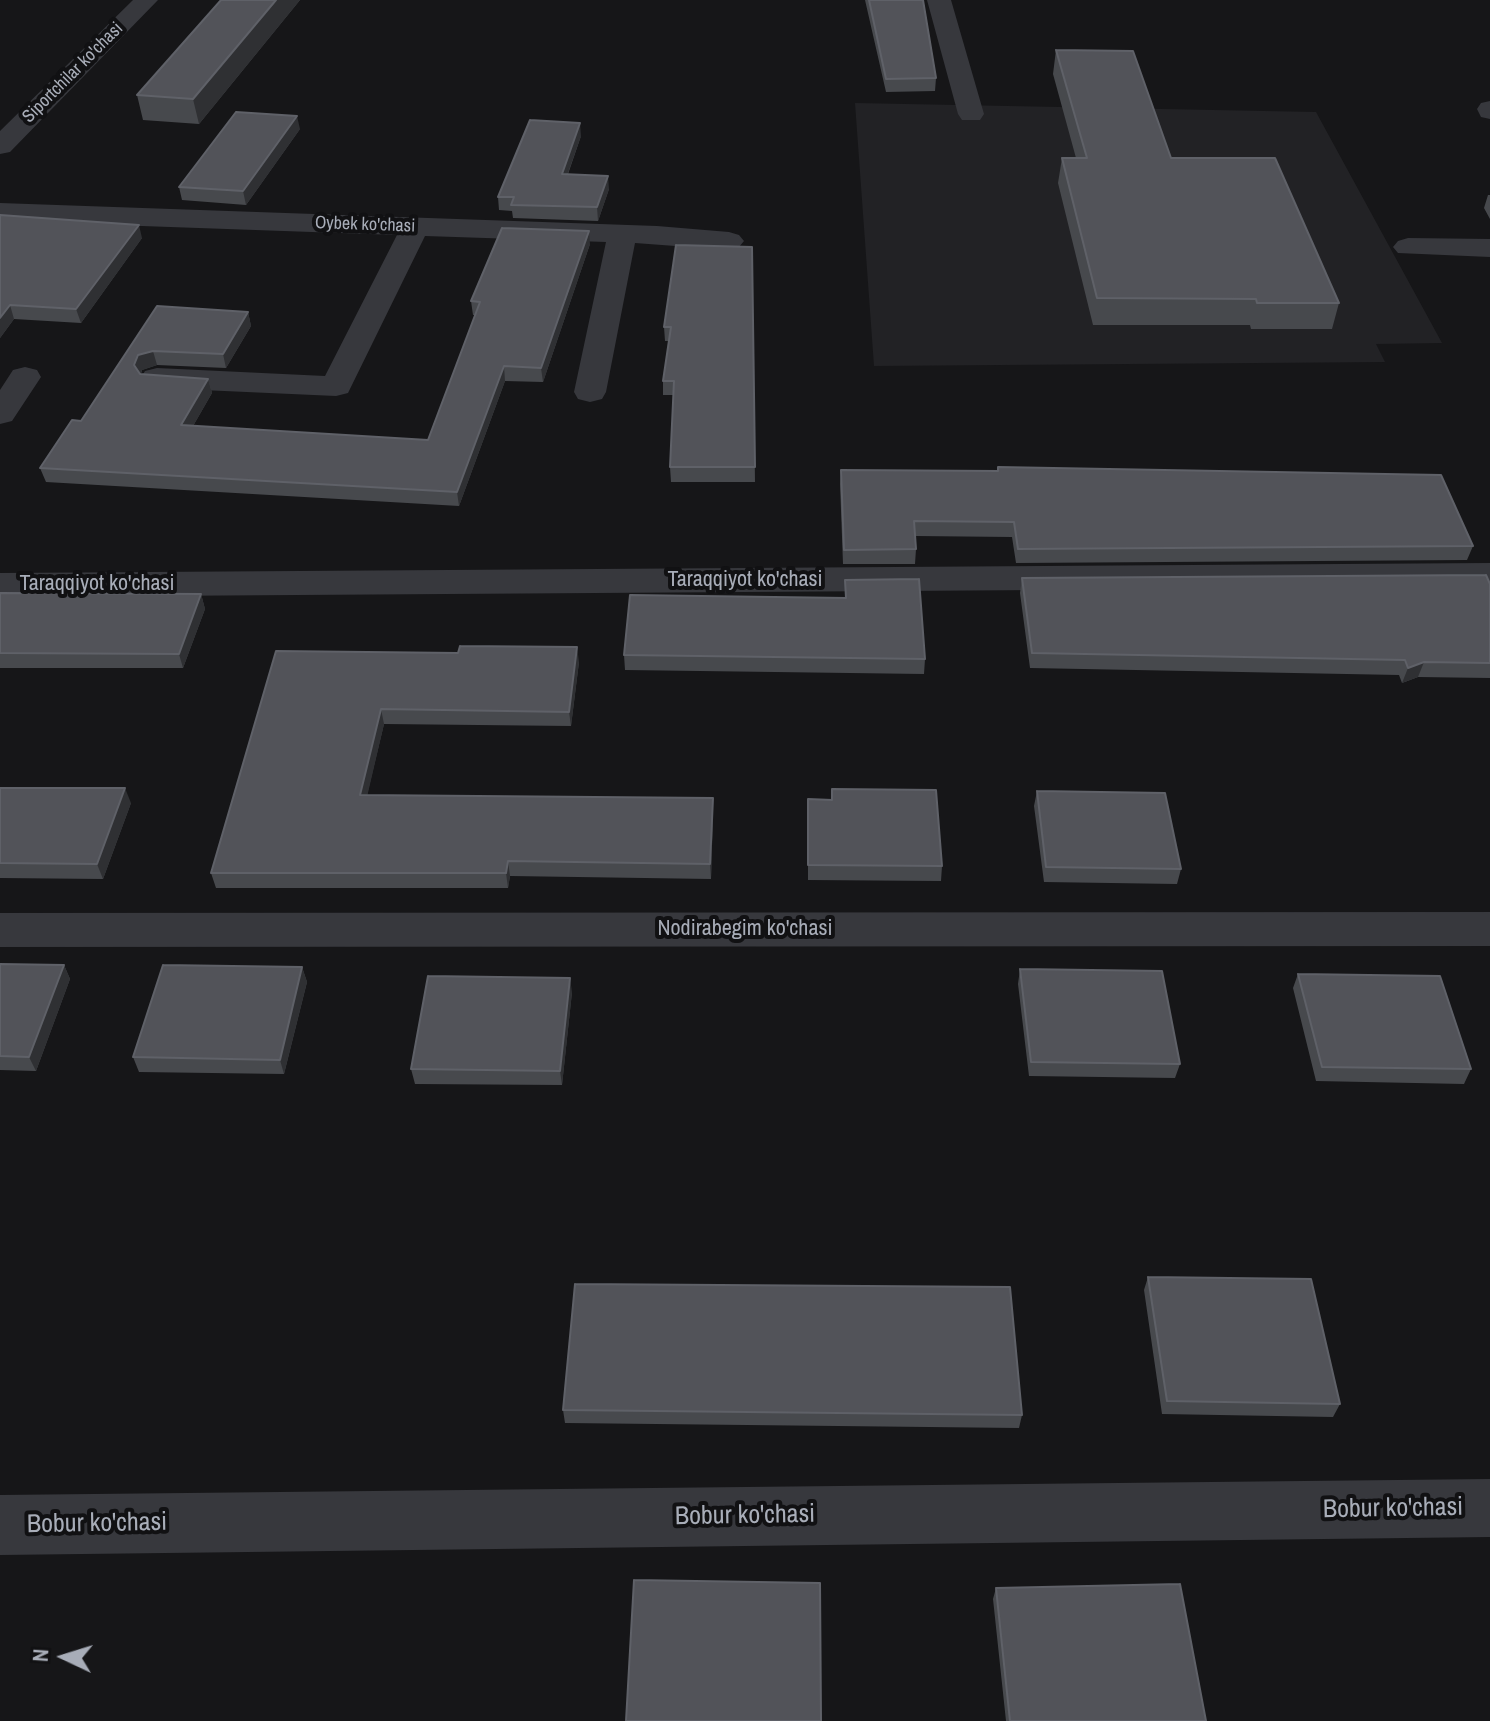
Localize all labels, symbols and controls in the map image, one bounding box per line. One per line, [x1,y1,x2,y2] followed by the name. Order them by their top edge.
[18,18,128,128] street label: Siportchilar ko'chasi
[314,212,416,238] street label: Oybek ko'chasi
[667,567,823,593] street label: Taraqqiyot ko'chasi
[19,571,175,597] street label: Taraqqiyot ko'chasi
[658,916,832,942] street label: Nodirabegim ko'chasi
[1323,1492,1463,1526] street label: Bobur ko'chasi
[675,1499,815,1533] street label: Bobur ko'chasi
[27,1507,167,1541] street label: Bobur ko'chasi
[24,1617,104,1697] north arrow
[25,1648,55,1663] text: N

